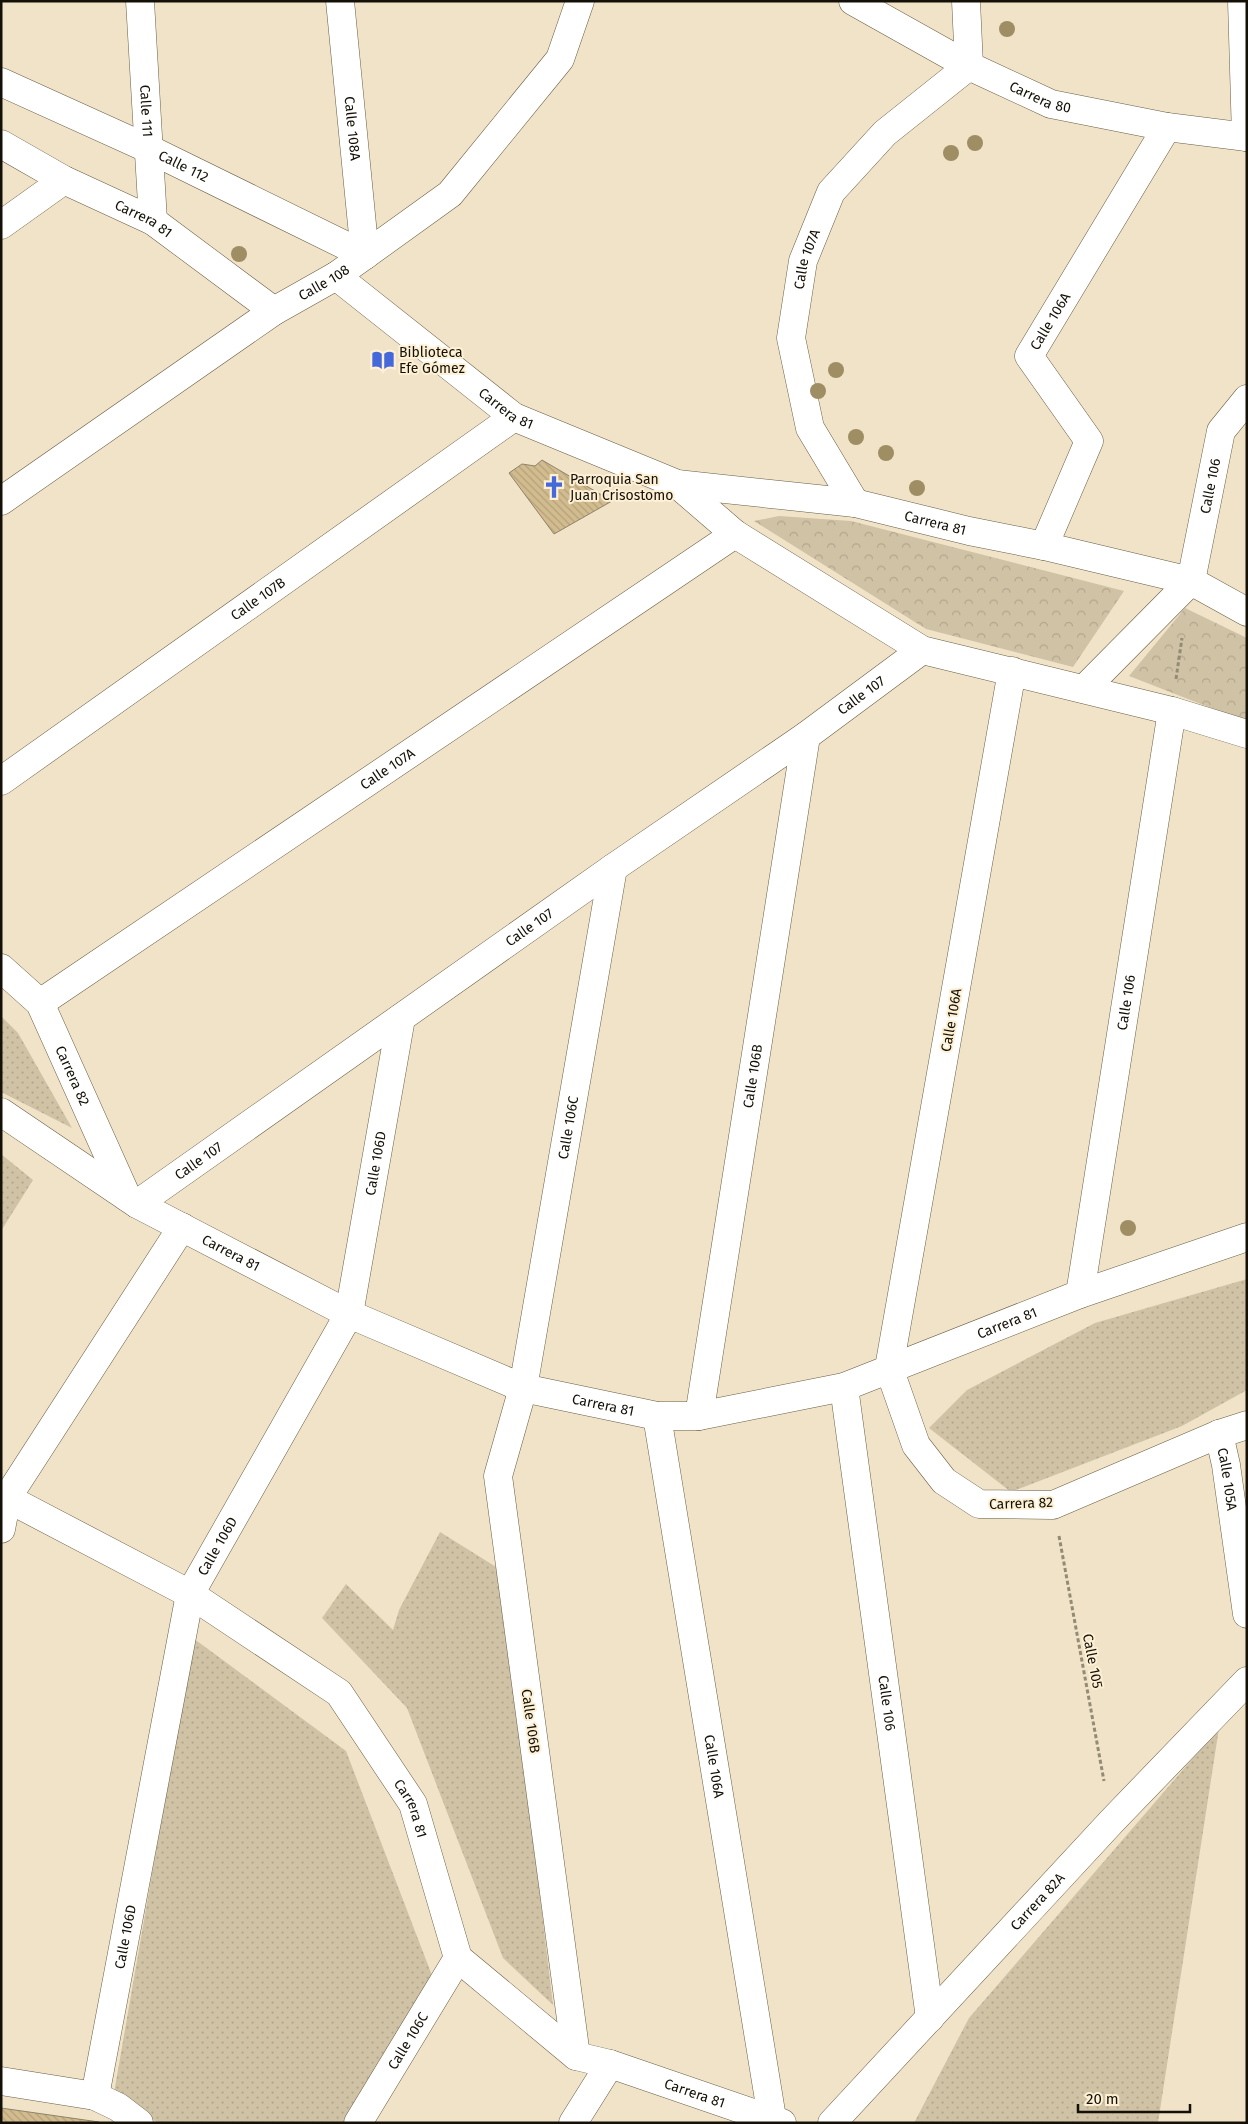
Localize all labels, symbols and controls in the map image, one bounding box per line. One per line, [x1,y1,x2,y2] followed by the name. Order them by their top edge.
[1006,78,1073,117] street label: Carrera 80
[136,84,156,138] street label: Calle 111
[340,96,364,161] street label: Calle 108A
[156,147,211,186] street label: Calle 112
[112,197,175,241] street label: Carrera 81
[791,227,824,290] street label: Calle 107A
[296,261,353,304] street label: Calle 108
[1027,290,1074,353] street label: Calle 106A
[399,344,465,377] place label: Biblioteca Efe Gómez
[370,347,396,373] library icon: Biblioteca Efe Gómez
[475,384,536,433] street label: Carrera 81
[1197,457,1224,515] street label: Calle 106
[570,471,673,504] place label: Parroquia San Juan Crisostomo
[541,474,567,500] church icon: Parroquia San Juan Crisostomo
[903,507,968,539] street label: Carrera 81
[228,574,289,624] street label: Calle 107B
[834,673,888,719] street label: Calle 107
[357,745,418,793] street label: Calle 107A
[502,905,557,950] street label: Calle 107
[1114,974,1139,1032] street label: Calle 106
[938,987,965,1053] street label: Calle 106A
[51,1043,93,1109] street label: Carrera 82
[740,1043,766,1109] street label: Calle 106B
[555,1095,582,1161] street label: Calle 106C
[362,1130,390,1197] street label: Calle 106D
[171,1138,226,1184] street label: Calle 107
[199,1231,263,1275] street label: Carrera 81
[975,1304,1040,1343] street label: Carrera 81
[570,1390,636,1420] street label: Carrera 81
[1213,1446,1240,1512] street label: Calle 105A
[989,1494,1053,1513] street label: Carrera 82
[194,1514,241,1579] street label: Calle 106D
[1079,1632,1106,1690] street label: Calle 105
[874,1674,899,1732] street label: Calle 106
[518,1688,543,1754] street label: Calle 106B
[700,1733,727,1799] street label: Calle 106A
[390,1776,430,1840] street label: Carrera 81
[1007,1870,1068,1934] street label: Carrera 82A
[111,1903,140,1970] street label: Calle 106D
[384,2009,432,2073] street label: Calle 106C
[662,2075,727,2112] street label: Carrera 81
[1078,2082,1190,2114] scale bar
[1086,2090,1119,2108] text: 20 m

